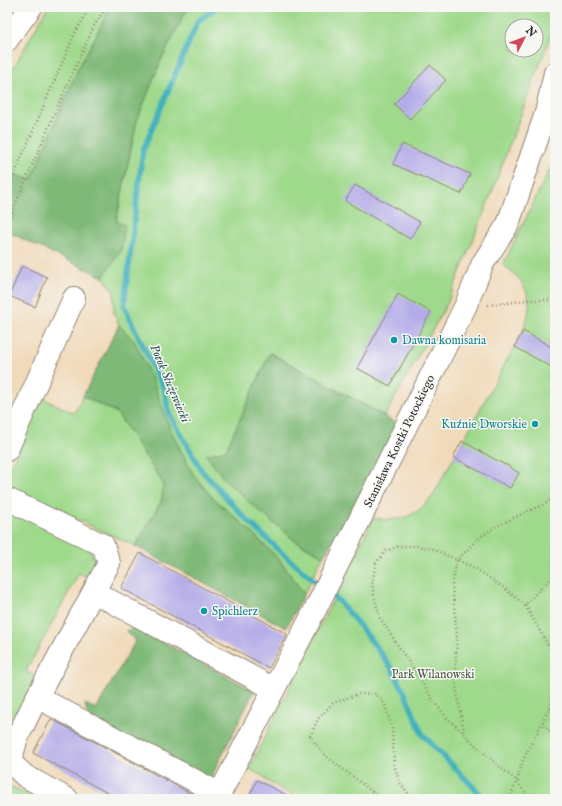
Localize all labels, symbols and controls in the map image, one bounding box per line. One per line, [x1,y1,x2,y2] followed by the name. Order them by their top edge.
[504,18,544,58] north arrow
[522,23,539,41] text: N
[402,333,487,348] place label: Dawna komisaria
[389,335,399,345] marker: Dawna komisaria
[145,342,194,427] water label: Potok Służewiecki
[361,372,438,510] street label: Stanisława Kostki Potockiego
[441,417,527,432] place label: Kuźnie Dworskie
[530,419,540,429] marker: Kuźnie Dworskie
[212,604,258,620] place label: Spichlerz
[199,606,209,616] marker: Spichlerz
[391,667,475,682] park label: Park Wilanowski

